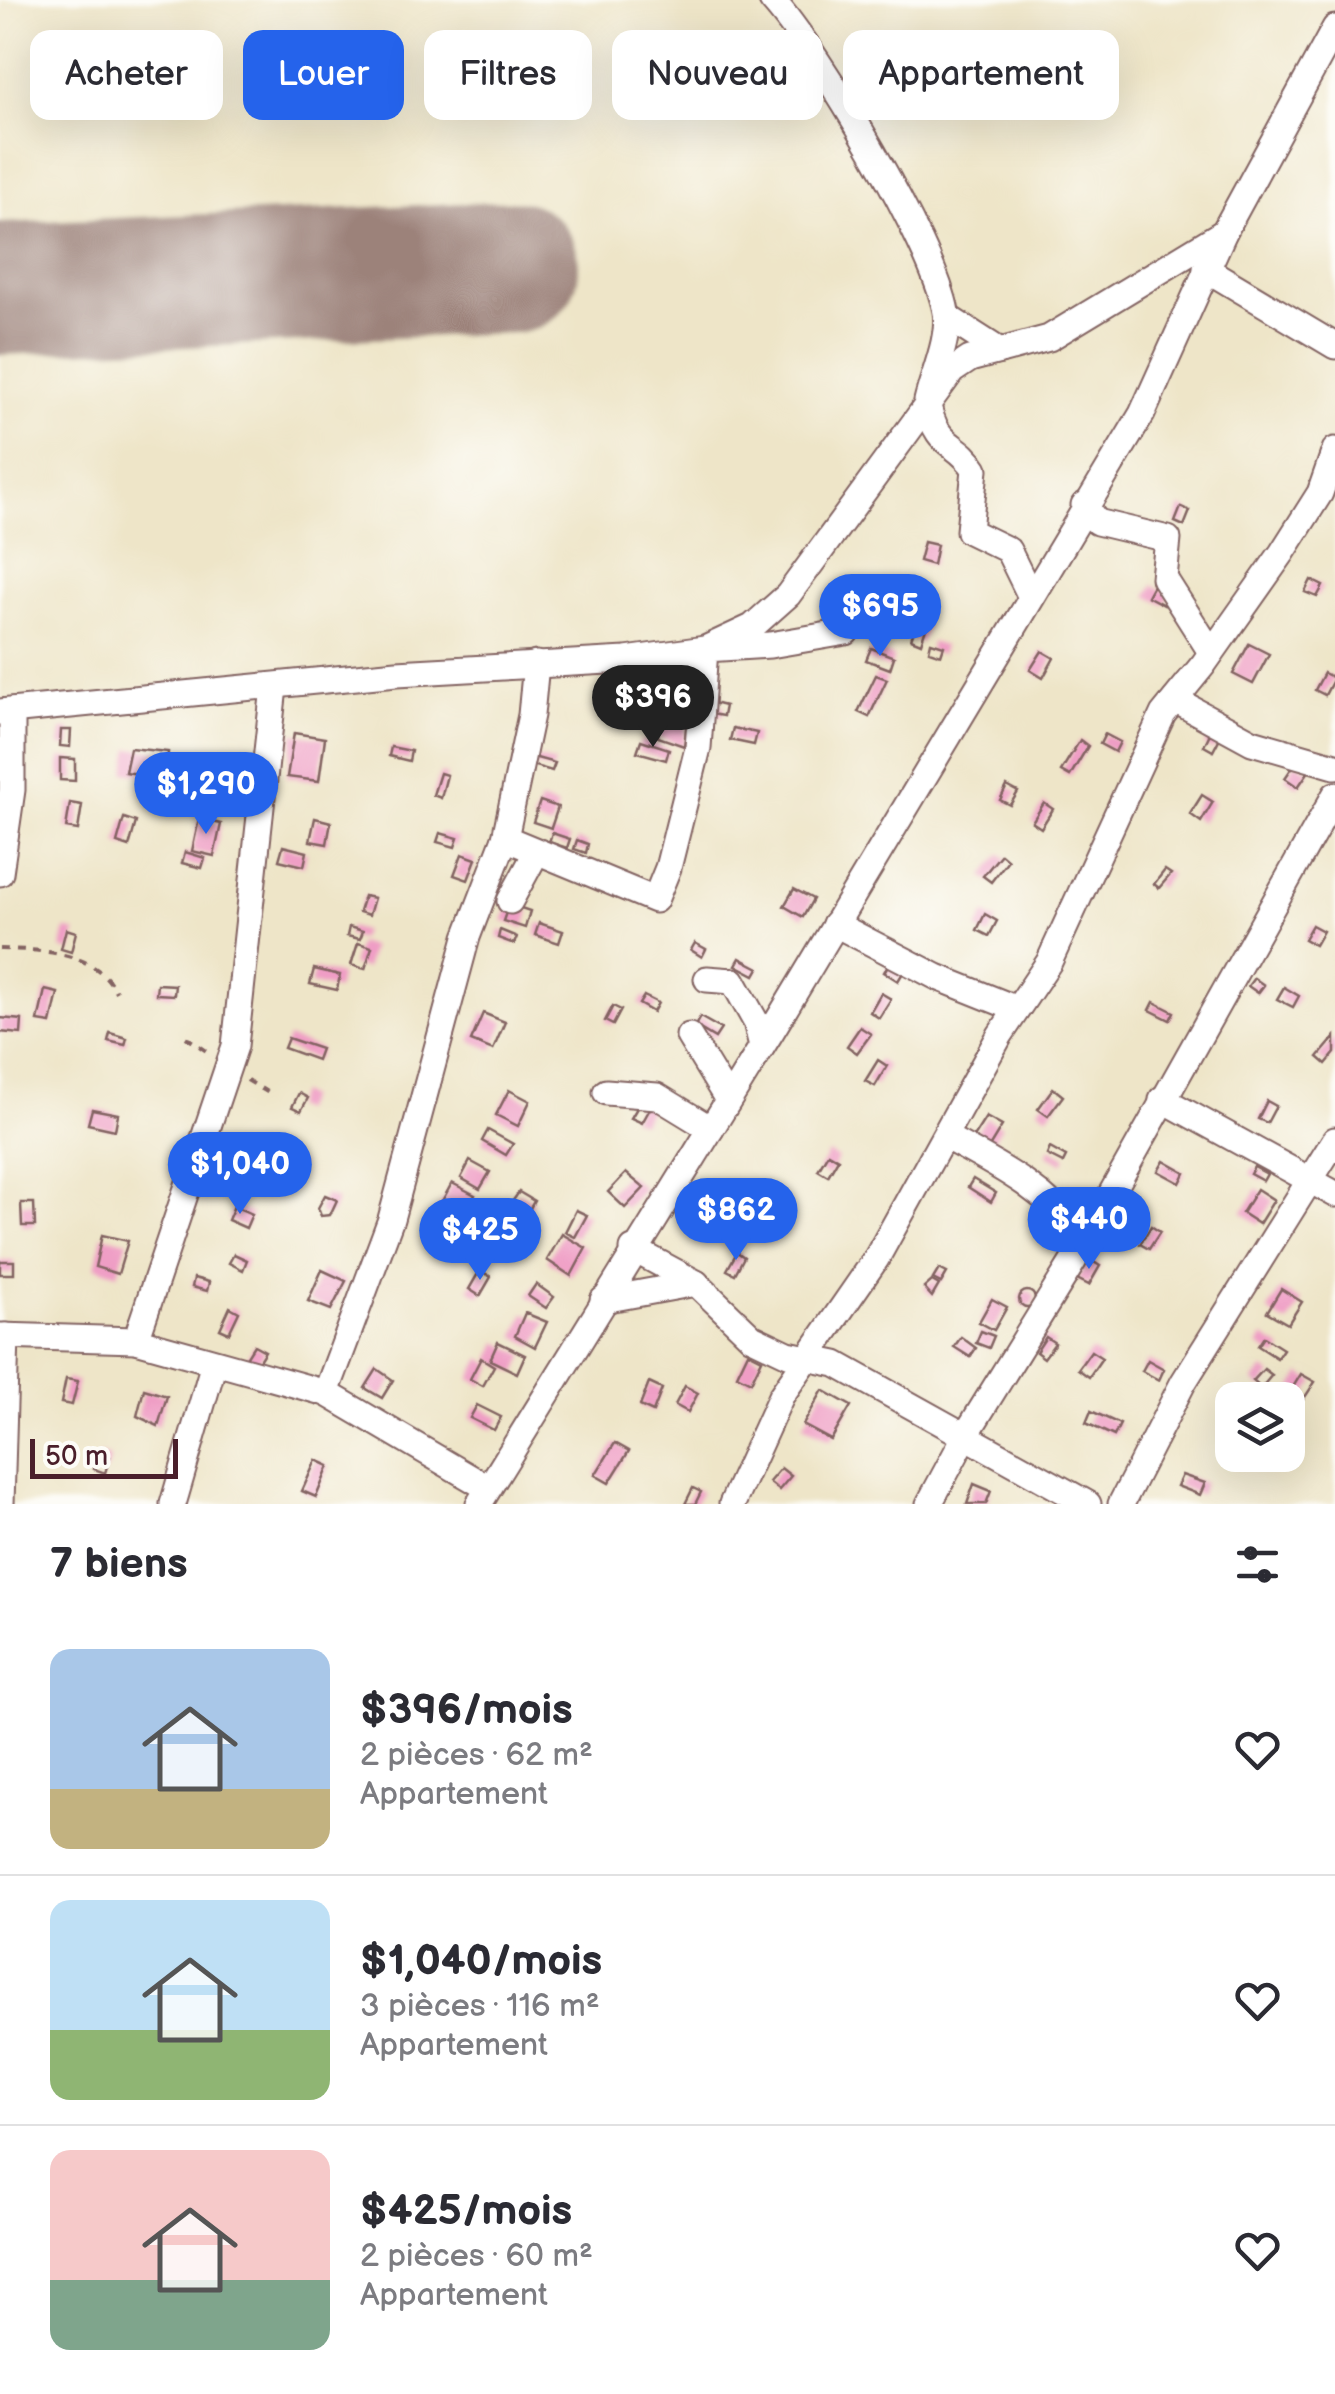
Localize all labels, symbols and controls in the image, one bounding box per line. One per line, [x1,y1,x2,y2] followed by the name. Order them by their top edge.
[30,30,223,120] chip: Acheter
[243,30,404,120] chip: Louer
[424,30,592,120] chip: Filtres
[612,30,823,120] chip: Nouveau
[843,30,1119,120] chip: Appartement
[821,574,939,659] pin: $695
[841,587,919,626] text: $695
[594,665,712,750] pin: $396
[614,678,692,717] text: $396
[125,752,287,837] pin: $1,290
[156,765,256,804] text: $1,290
[159,1132,321,1217] pin: $1,040
[190,1145,290,1184] text: $1,040
[677,1178,795,1263] pin: $862
[1030,1187,1148,1272] pin: $440
[697,1191,775,1230] text: $862
[421,1198,539,1283] pin: $425
[1050,1200,1128,1239] text: $440
[441,1211,519,1250] text: $425
[1215,1382,1305,1472] map controls
[1215,1382,1305,1472] button: layers
[30,1434,178,1478] scale bar
[45,1440,108,1473] text: 50 m
[1230,1537,1285,1592] icon: filters
[50,1539,188,1590] text: 7 biens
[360,1685,573,1736] text: $396/mois
[130,1689,250,1809] icon: home
[1230,1722,1285,1777] icon: heart
[360,1736,593,1775] text: 2 pièces · 62 m²
[360,1775,548,1814] text: Appartement
[360,1936,602,1987] text: $1,040/mois
[130,1940,250,2060] icon: home
[1230,1973,1285,2028] icon: heart
[360,1987,600,2026] text: 3 pièces · 116 m²
[360,2026,548,2065] text: Appartement
[360,2186,572,2237] text: $425/mois
[130,2190,250,2310] icon: home
[1230,2223,1285,2278] icon: heart
[360,2237,593,2276] text: 2 pièces · 60 m²
[360,2276,548,2315] text: Appartement

